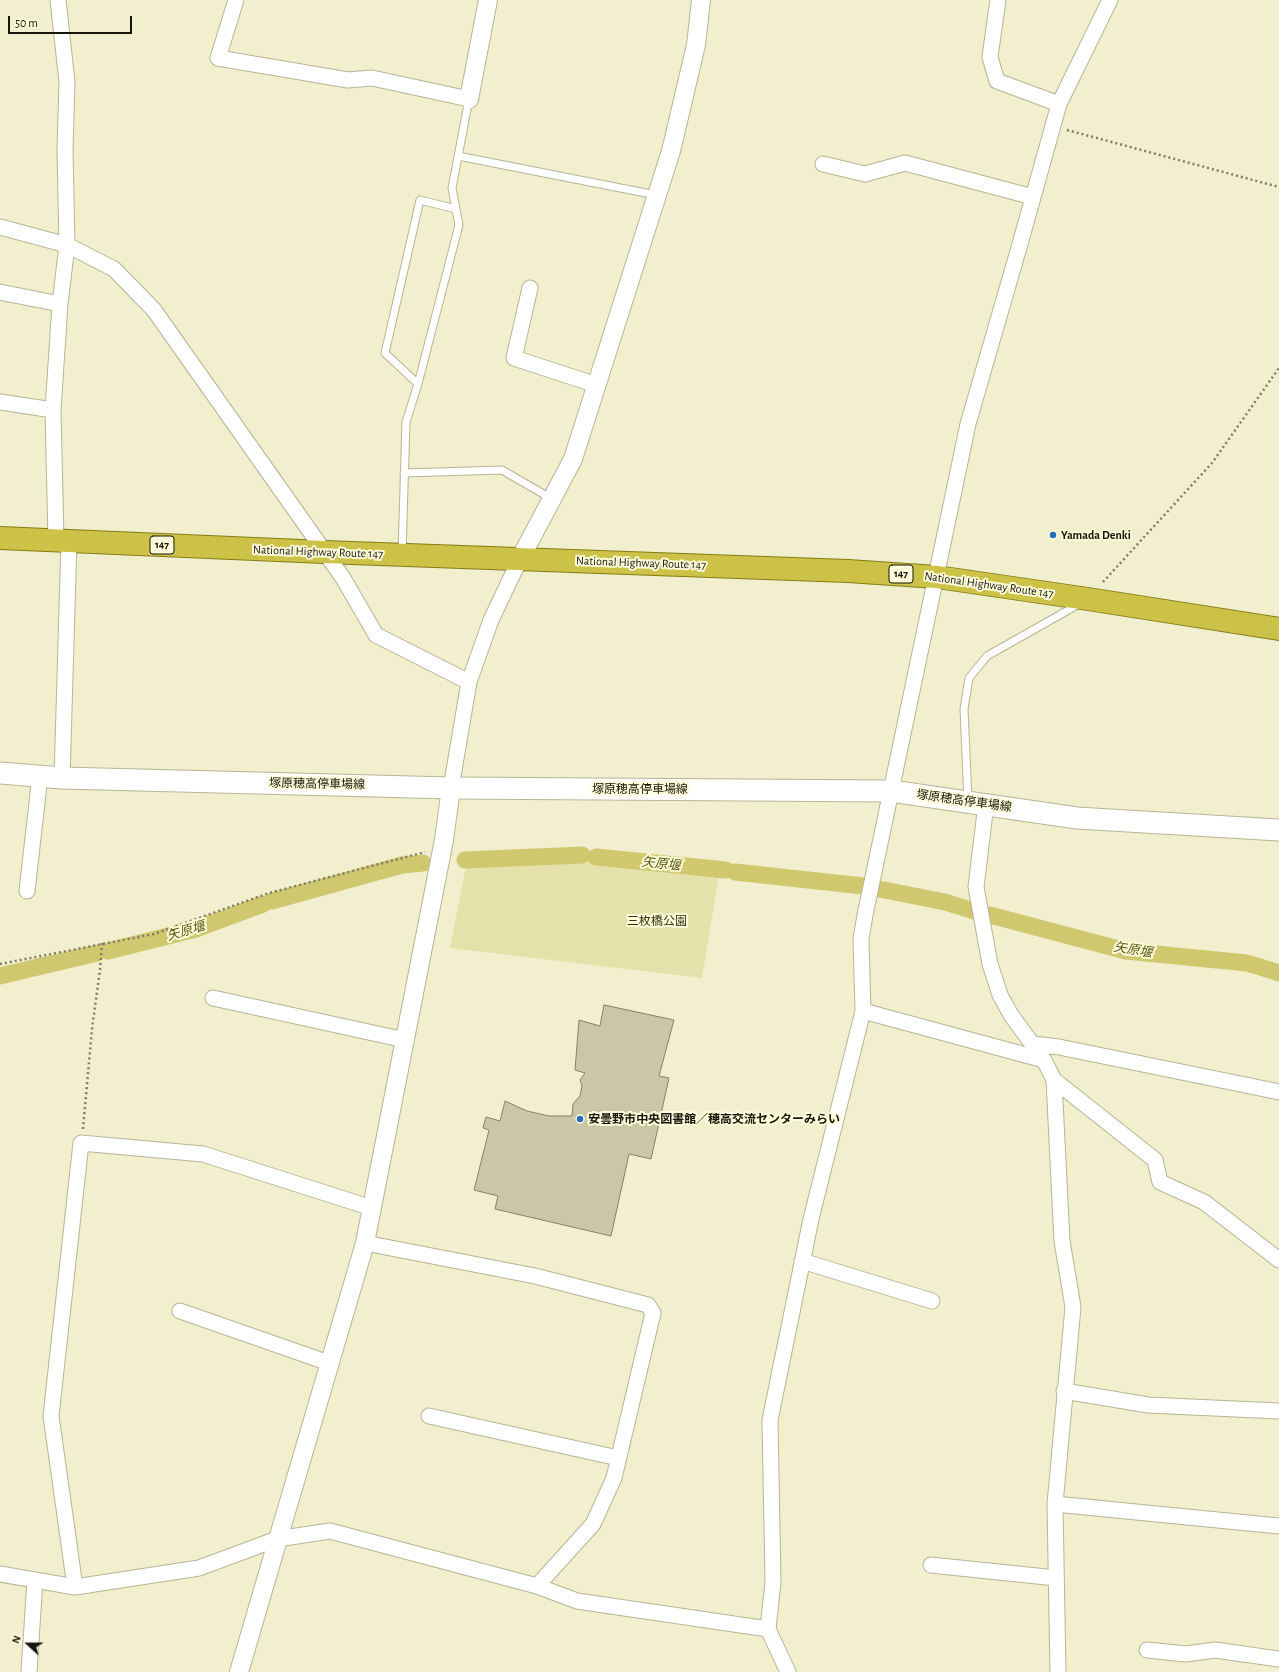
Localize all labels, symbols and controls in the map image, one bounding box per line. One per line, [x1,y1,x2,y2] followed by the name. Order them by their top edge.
[10,8,134,34] scale bar
[15,17,38,29] text: 50 m
[1061,528,1131,542] place label: Yamada Denki
[1048,530,1058,540] marker: Yamada Denki
[150,536,174,554] road number: 147
[253,543,383,561] street label: National Highway Route 147
[576,554,706,572] street label: National Highway Route 147
[889,565,913,583] road number: 147
[923,569,1055,601] street label: National Highway Route 147
[269,776,365,792] street label: 塚原穂高停車場線
[592,782,688,796] street label: 塚原穂高停車場線
[915,787,1013,815] street label: 塚原穂高停車場線
[641,854,681,874] water label: 矢原堰
[627,914,687,928] park label: 三枚橋公園
[165,918,207,944] water label: 矢原堰
[1113,939,1153,961] water label: 矢原堰
[588,1112,840,1126] place label: 安曇野市中央図書館／穂高交流センターみらい
[575,1114,585,1124] marker: 安曇野市中央図書館／穂高交流センターみらい
[8,1624,48,1664] north arrow
[10,1634,23,1645] text: N

